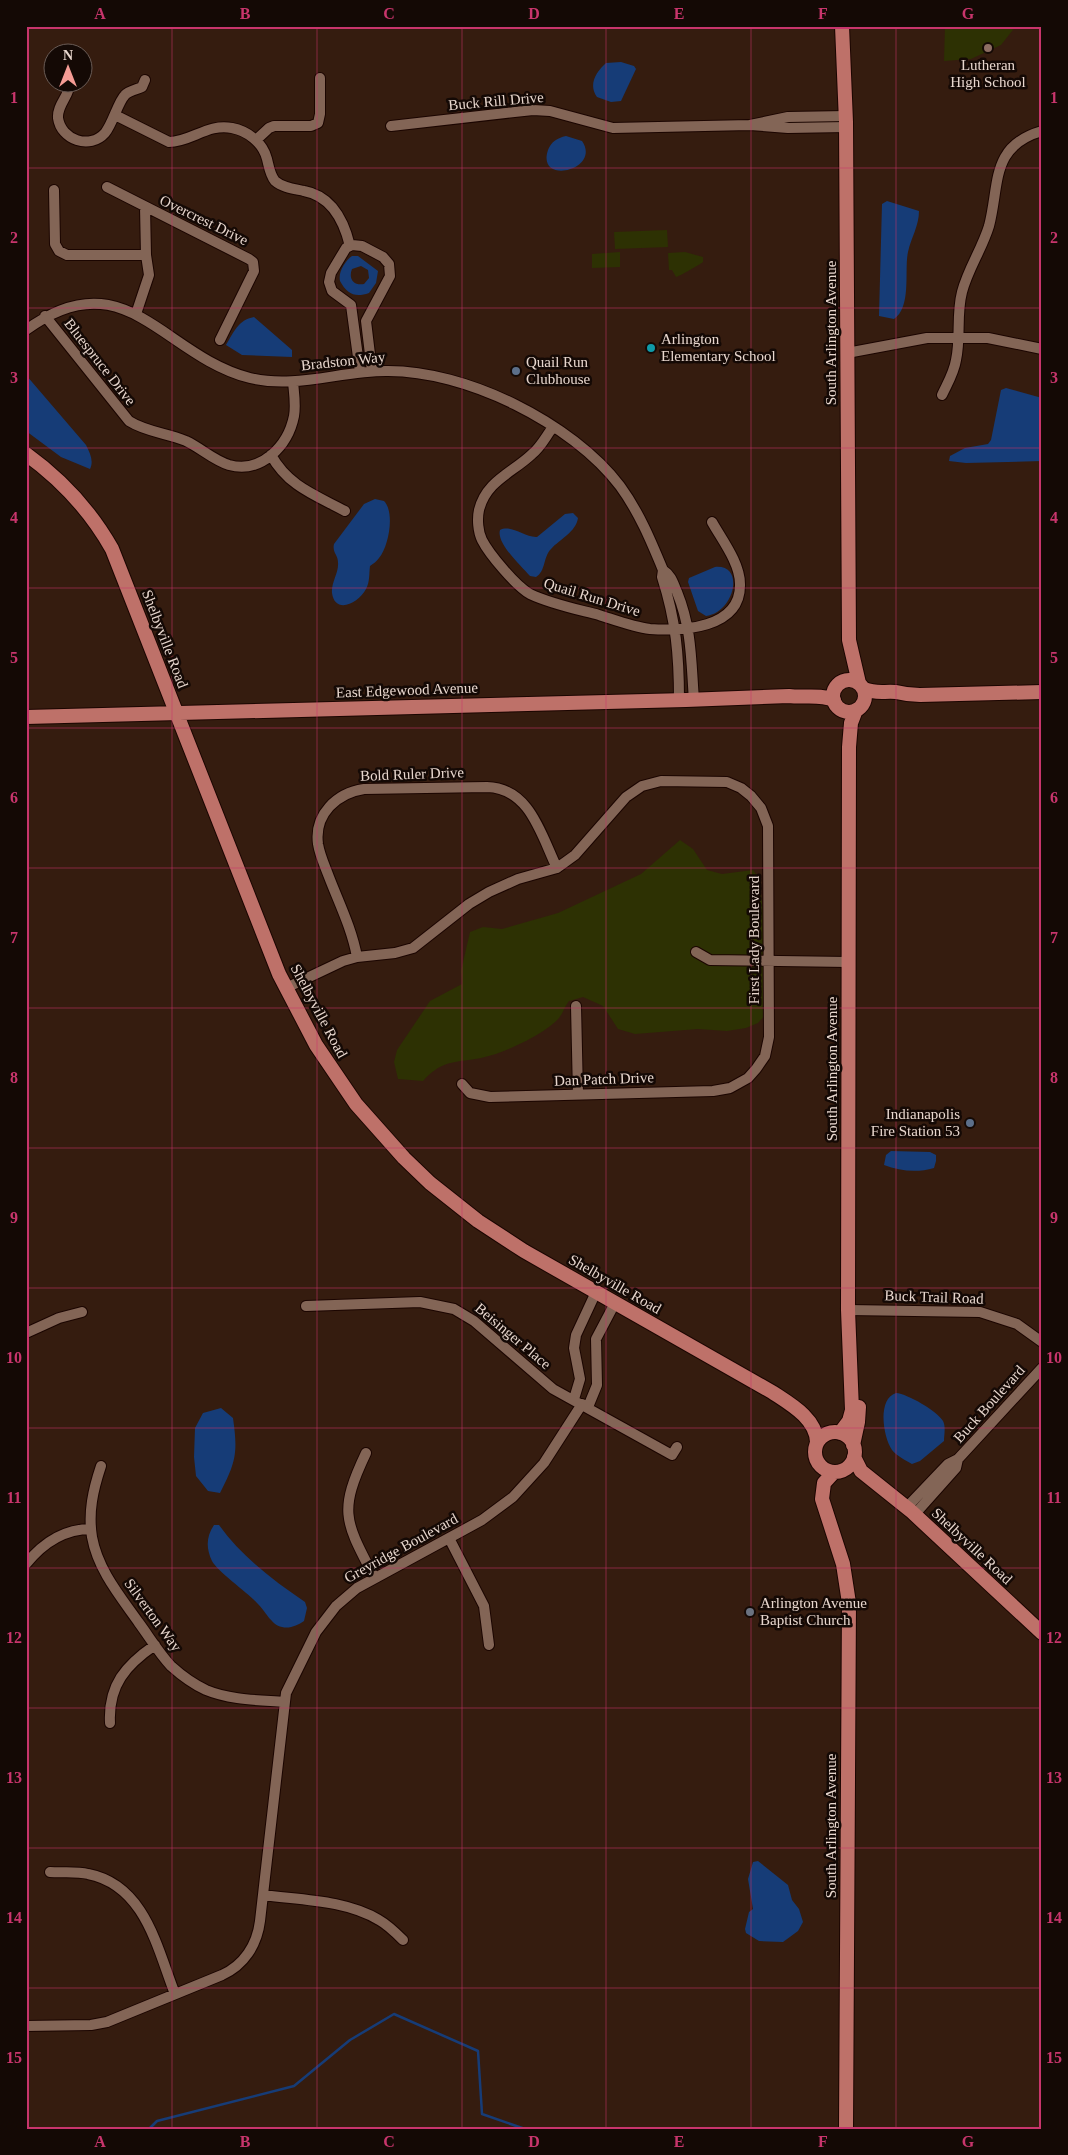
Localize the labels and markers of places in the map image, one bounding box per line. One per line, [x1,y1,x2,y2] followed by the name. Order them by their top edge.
[982,42,994,54] marker: Lutheran High School
[950,57,1026,90] place label: Lutheran High School
[661,331,776,364] place label: Arlington Elementary School
[645,342,657,354] marker: Arlington Elementary School
[526,354,591,387] place label: Quail Run Clubhouse
[510,365,522,377] marker: Quail Run Clubhouse
[871,1106,960,1139] place label: Indianapolis Fire Station 53
[964,1117,976,1129] marker: Indianapolis Fire Station 53
[760,1595,867,1628] place label: Arlington Avenue Baptist Church
[744,1606,756,1618] marker: Arlington Avenue Baptist Church

